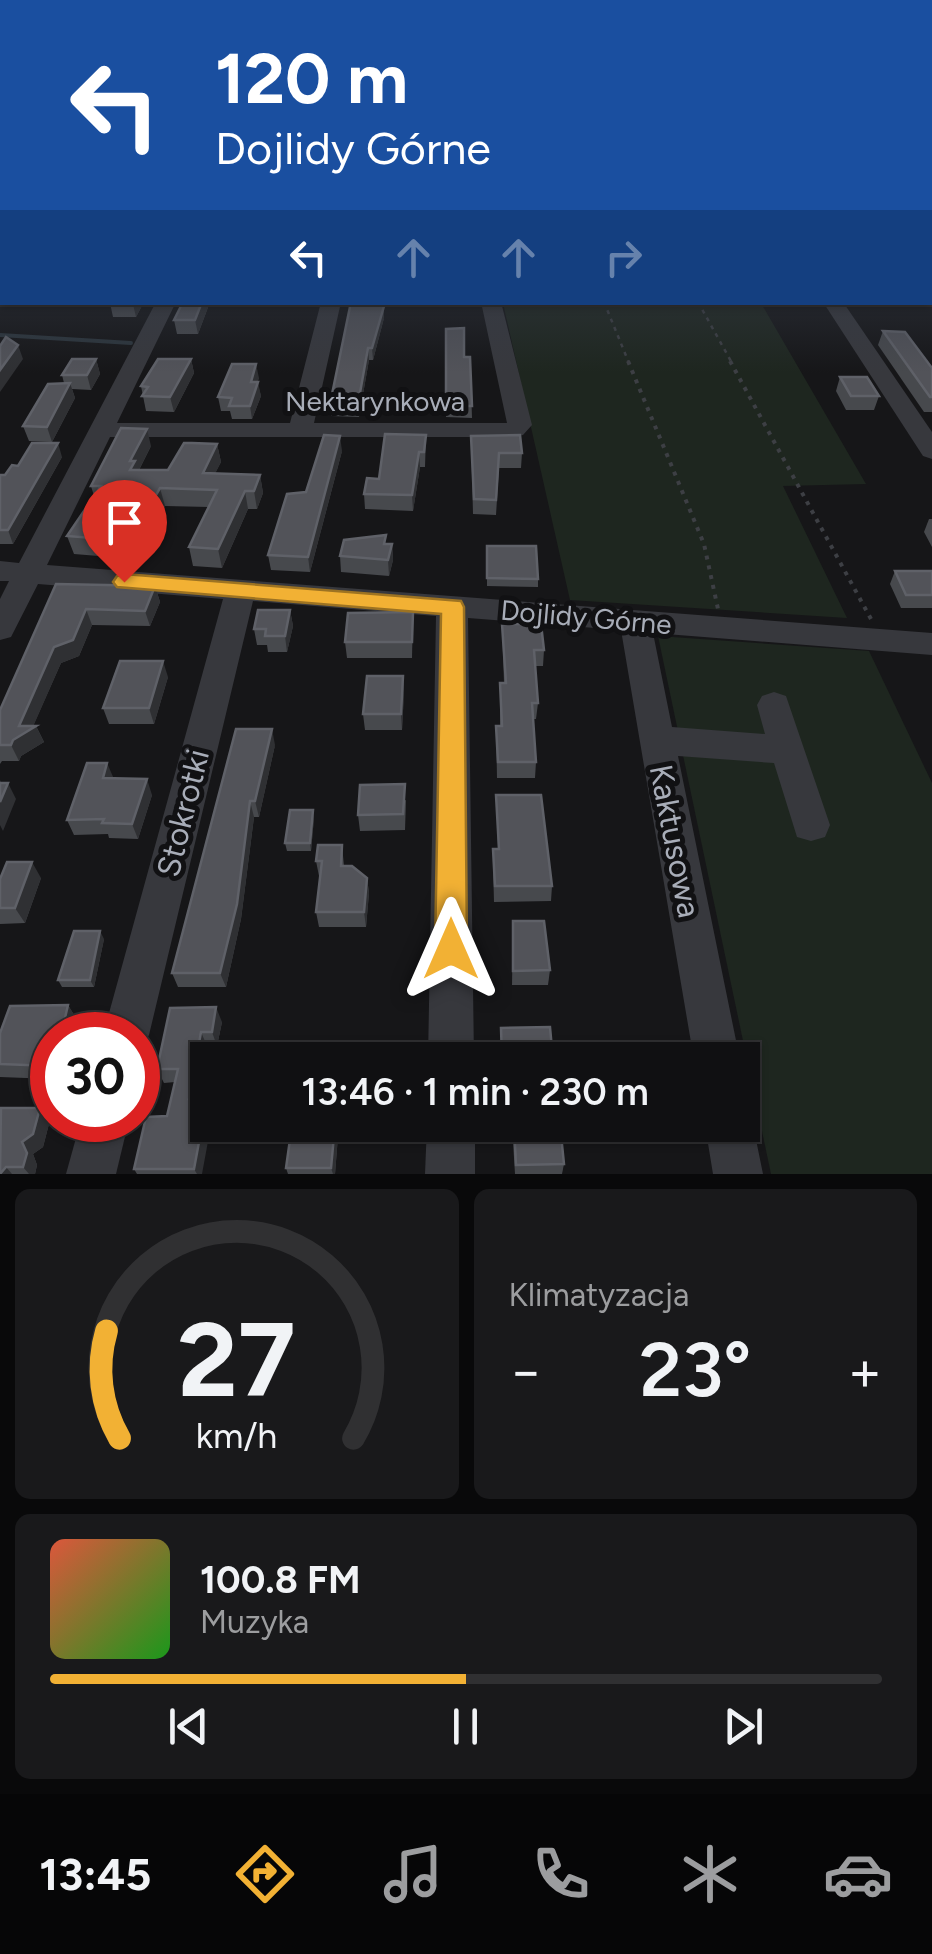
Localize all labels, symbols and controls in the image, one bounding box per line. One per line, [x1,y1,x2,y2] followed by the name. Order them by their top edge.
[215,36,408,121] text: 120 m
[50,40,180,170] icon: left
[215,121,491,175] text: Dojlidy Górne
[281,230,336,285] icon: left
[386,230,441,285] icon: ahead
[491,230,546,285] icon: ahead
[596,230,651,285] icon: right
[285,384,465,418] street label: Nektarynkowa
[82,480,167,583] pin
[97,495,152,550] icon: arrive
[499,593,673,641] street label: Dojlidy Górne
[149,745,217,881] street label: Stokrotki
[642,761,708,921] street label: Kaktusowa
[399,897,503,1001] position arrow
[30,1012,160,1142] speed limit sign: 30
[301,1069,649,1115] text: 13:46 · 1 min · 230 m
[509,1276,689,1314] text: Klimatyzacja
[178,1297,296,1422] text: 27
[639,1325,751,1415] text: 23°
[509,1338,543,1404] text: −
[848,1338,882,1404] text: +
[196,1414,278,1457] text: km/h
[200,1557,361,1603] text: 100.8 FM
[200,1603,309,1641] text: Muzyka
[161,1699,216,1754] icon: previous
[438,1699,493,1754] icon: pause
[716,1699,771,1754] icon: next
[230,1839,300,1909] icon: directions
[378,1839,448,1909] icon: music
[526,1839,596,1909] icon: phone
[675,1839,745,1909] icon: climate
[823,1839,893,1909] icon: car
[39,1847,151,1901] text: 13:45

